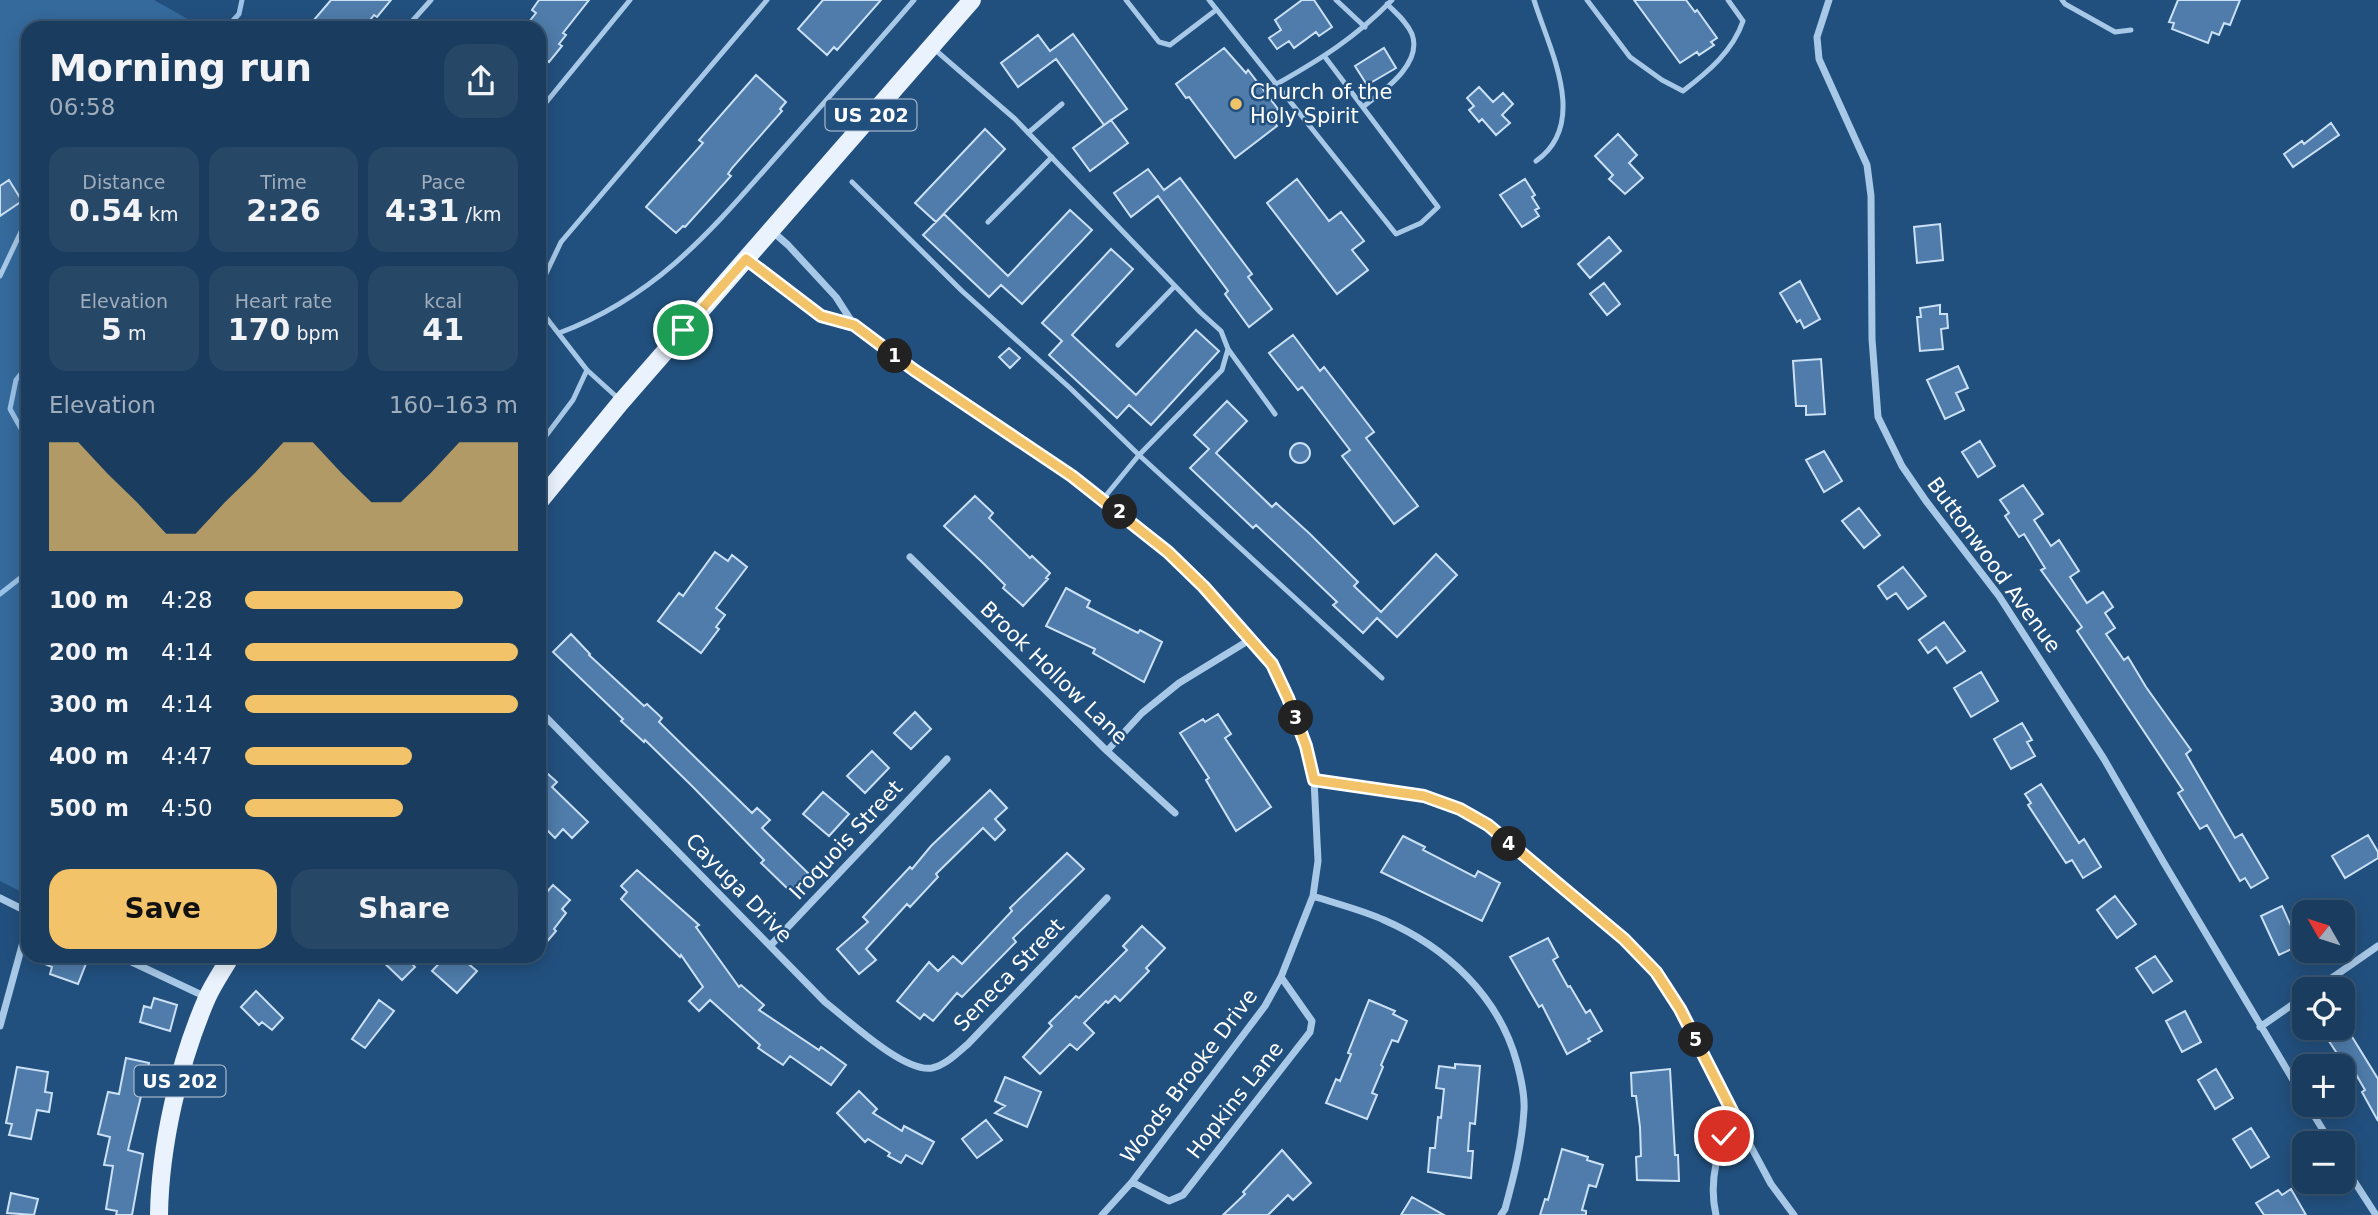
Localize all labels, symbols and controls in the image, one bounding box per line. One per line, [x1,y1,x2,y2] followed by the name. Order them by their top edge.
[444,44,518,118] button: share
[49,46,312,90] text: Morning run
[1250,80,1392,128] place label: Church of the Holy Spirit
[49,94,115,120] text: 06:58
[1228,96,1244,112] marker: Church of the Holy Spirit
[826,99,917,130] road number: US 202
[82,171,165,193] text: Distance
[260,171,307,193] text: Time
[421,171,465,193] text: Pace
[69,193,143,228] text: 0.54
[246,193,321,228] text: 2:26
[385,193,460,228] text: 4:31
[143,203,179,225] text: km
[460,203,501,225] text: /km
[80,290,168,312] text: Elevation
[235,290,332,312] text: Heart rate
[424,290,462,312] text: kcal
[653,300,713,360] pin
[664,311,702,349] icon: arrive
[101,312,122,347] text: 5
[228,312,290,347] text: 170
[422,312,464,347] text: 41
[122,322,147,344] text: m
[290,322,339,344] text: bpm
[878,338,912,374] pin: 1
[888,344,901,366] text: 1
[49,392,156,418] text: Elevation
[389,392,518,418] text: 160–163 m
[1922,472,2066,658] street label: Buttonwood Avenue
[1102,494,1138,530] pin: 2
[1113,500,1126,522] text: 2
[49,587,129,613] text: 100 m
[161,587,213,613] text: 4:28
[976,597,1132,749] street label: Brook Hollow Lane
[49,639,129,665] text: 200 m
[161,639,213,665] text: 4:14
[49,691,129,717] text: 300 m
[161,691,213,717] text: 4:14
[1278,700,1314,736] pin: 3
[1289,706,1302,728] text: 3
[49,743,129,769] text: 400 m
[161,743,213,769] text: 4:47
[785,776,907,904] street label: Iroquois Street
[49,795,129,821] text: 500 m
[161,795,213,821] text: 4:50
[1492,826,1526,862] pin: 4
[681,829,797,947] street label: Cayuga Drive
[1502,832,1515,854] text: 4
[49,869,277,949] button: Save
[291,869,518,949] button: Share
[2292,900,2356,962] north arrow
[2292,900,2355,1194] map controls
[949,914,1069,1036] street label: Seneca Street
[2292,977,2355,1040] button: locate
[1116,984,1262,1168] street label: Woods Brooke Drive
[1678,1023,1714,1058] pin: 5
[1689,1028,1702,1050] text: 5
[1182,1037,1288,1163] street label: Hopkins Lane
[2292,1054,2355,1117] button: +
[134,1065,226,1096] road number: US 202
[1694,1106,1754,1166] pin
[1705,1117,1743,1155] icon: check
[2292,1131,2355,1194] button: −

